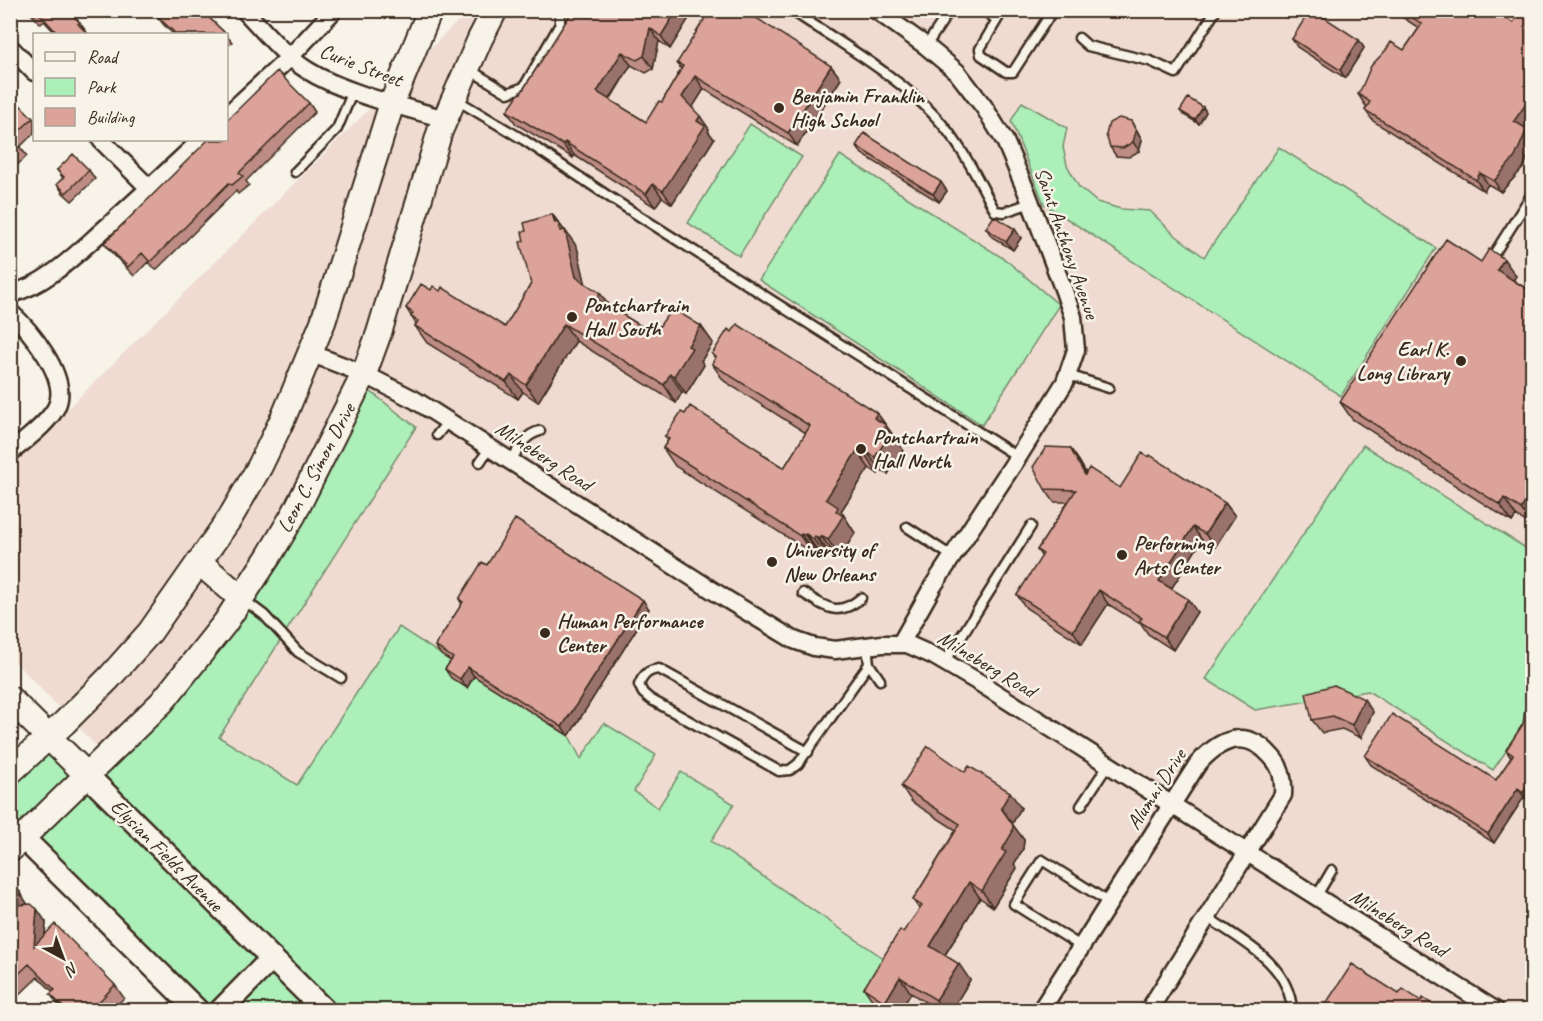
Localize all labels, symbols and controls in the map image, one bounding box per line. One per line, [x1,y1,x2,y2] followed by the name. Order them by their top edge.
[33,33,228,141] legend
[316,37,408,93] street label: Curie Street
[87,46,120,68] text: Road
[87,76,117,98] text: Park
[791,83,926,133] place label: Benjamin Franklin High School
[772,101,786,115] marker: Benjamin Franklin High School
[87,106,136,128] text: Building
[1029,164,1106,324] street label: Saint Anthony Avenue
[584,292,689,342] place label: Pontchartrain Hall South
[565,310,579,324] marker: Pontchartrain Hall South
[1357,336,1452,386] place label: Earl K. Long Library
[1454,354,1468,368] marker: Earl K. Long Library
[271,397,362,537] street label: Leon C. Simon Drive
[491,415,600,498] street label: Milneberg Road
[873,424,978,474] place label: Pontchartrain Hall North
[854,442,868,456] marker: Pontchartrain Hall North
[1134,530,1222,580] place label: Performing Arts Center
[784,537,879,587] place label: University of New Orleans
[1115,548,1129,562] marker: Performing Arts Center
[765,555,779,569] marker: University of New Orleans
[557,608,704,658] place label: Human Performance Center
[933,624,1043,705] street label: Milneberg Road
[538,626,552,640] marker: Human Performance Center
[1120,742,1193,834] street label: Alumni Drive
[105,793,230,918] street label: Elysian Fields Avenue
[1345,883,1455,965] street label: Milneberg Road
[33,928,93,988] north arrow
[60,958,82,981] text: N

